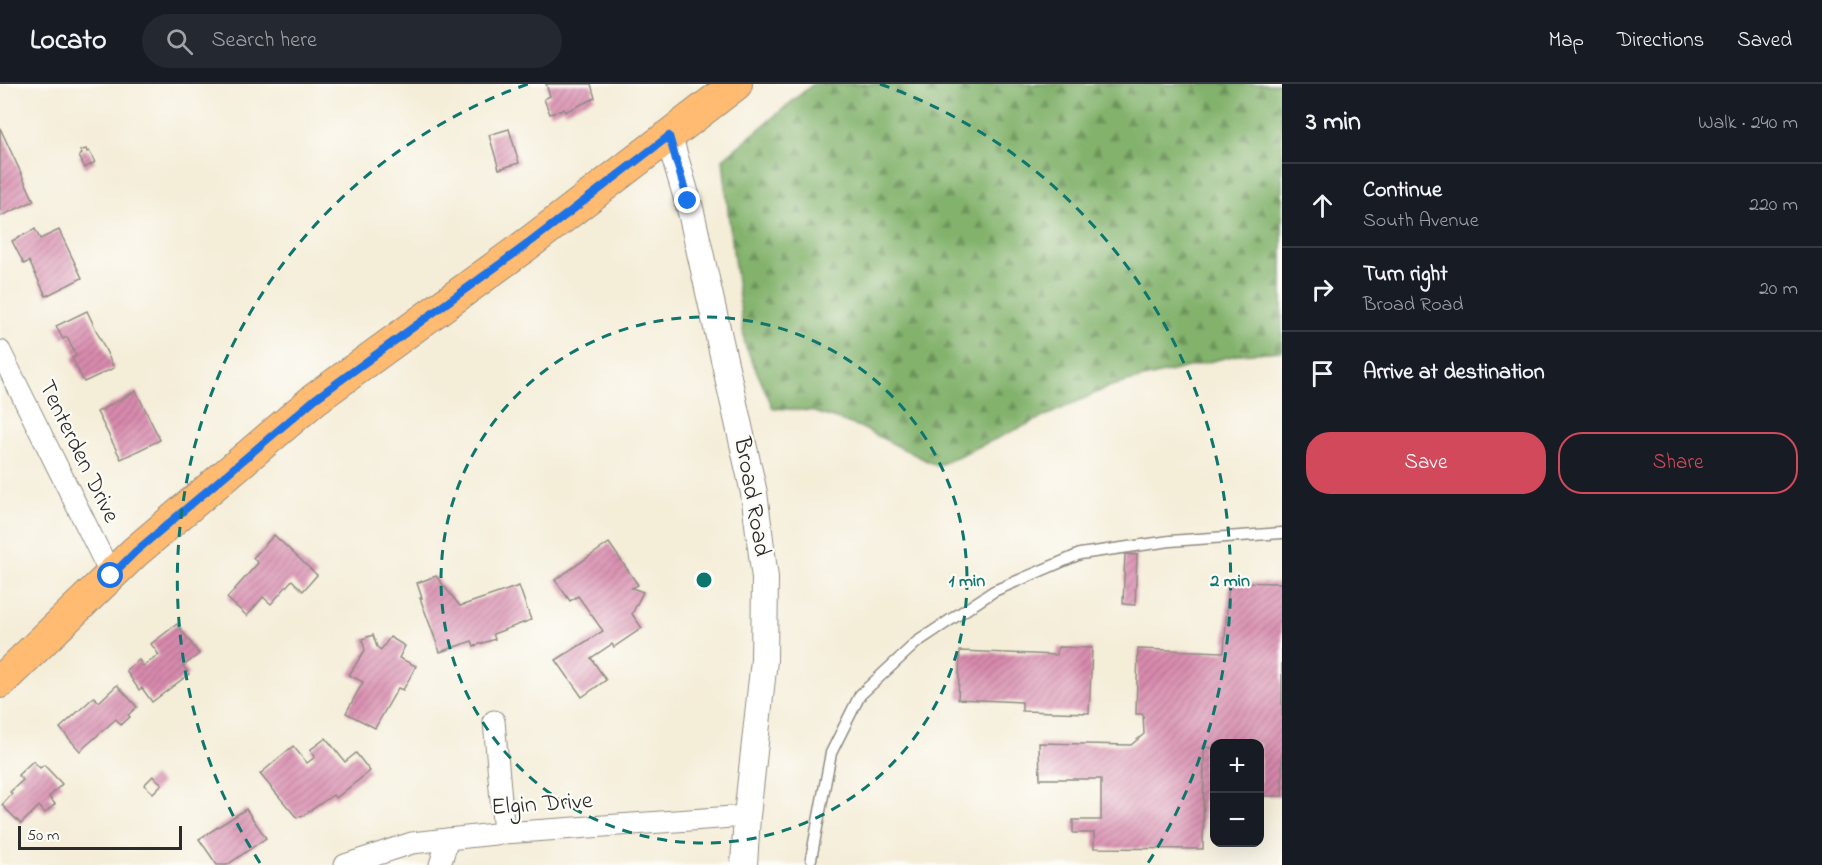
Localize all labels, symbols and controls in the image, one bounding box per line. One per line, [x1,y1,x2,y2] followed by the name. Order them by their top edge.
[142,14,562,68] search box
[30,21,106,62] text: Locato
[163,25,196,58] icon: search
[211,25,317,57] text: Search here
[1548,26,1584,56] text: Map
[1617,26,1704,56] text: Directions
[1737,26,1792,56] text: Saved
[1306,104,1361,142] text: 3 min
[1698,109,1798,138] text: Walk · 240 m
[1363,175,1442,207] text: Continue
[674,187,700,213] route end
[1306,189,1339,222] icon: ahead
[1749,191,1798,220] text: 220 m
[1363,207,1479,236] text: South Avenue
[1363,259,1448,291] text: Turn right
[1306,273,1339,306] icon: right
[1759,275,1798,304] text: 20 m
[1363,291,1464,320] text: Broad Road
[1306,357,1339,390] icon: arrive
[1363,357,1545,389] text: Arrive at destination
[28,375,128,529] street label: Tenterden Drive
[1306,432,1546,494] button: Save
[1558,432,1798,494] button: Share
[723,434,779,560] street label: Broad Road
[97,562,123,588] route start
[949,569,985,595] text: 1 min
[1209,569,1250,595] text: 2 min
[694,570,714,590] centre of rings
[1210,739,1264,847] map controls
[1210,739,1264,793] button: +
[490,784,594,826] street label: Elgin Drive
[1210,793,1264,847] button: −
[18,823,182,850] scale bar
[27,824,59,848] text: 50 m

